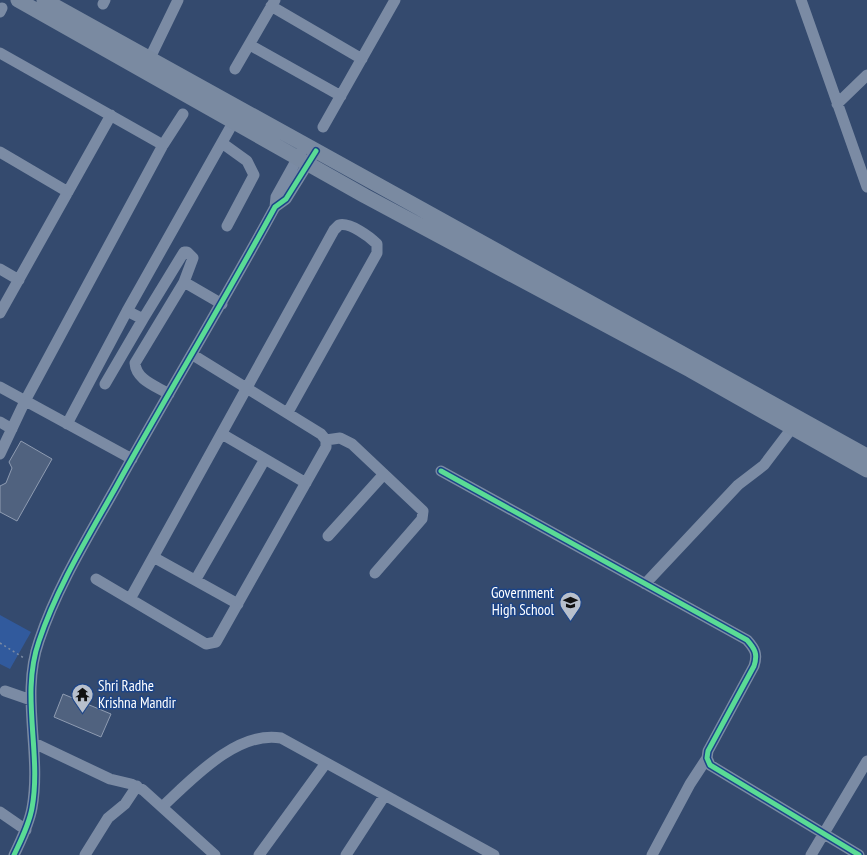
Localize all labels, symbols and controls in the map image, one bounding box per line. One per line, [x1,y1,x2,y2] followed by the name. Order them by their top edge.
[491,583,555,619] place label: Government High School
[557,589,583,622] school or university icon: Government High School
[98,676,177,712] place label: Shri Radhe Krishna Mandir
[70,682,96,715] temple icon: Shri Radhe Krishna Mandir

